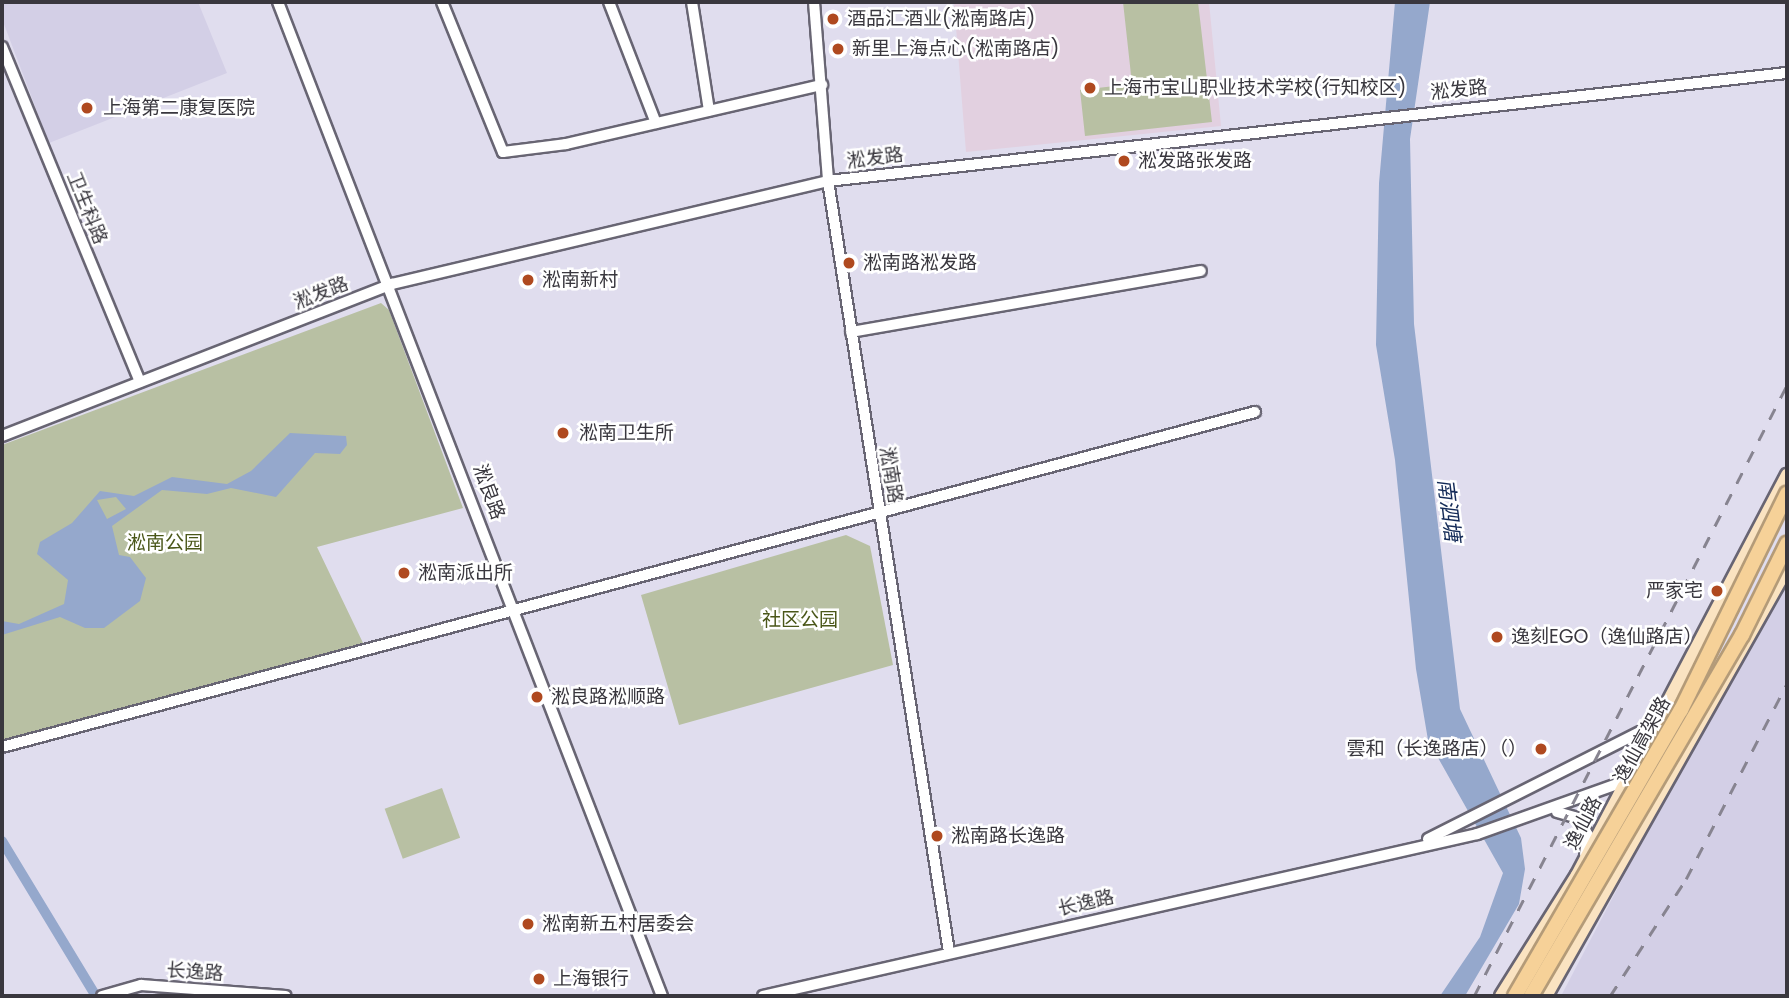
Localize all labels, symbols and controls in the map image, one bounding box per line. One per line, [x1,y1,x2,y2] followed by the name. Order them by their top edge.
[847,8,1035,30] place label: 酒品汇酒业(淞南路店)
[825,11,841,27] marker: 酒品汇酒业(淞南路店)
[852,38,1059,60] place label: 新里上海点心(淞南路店)
[830,41,846,57] marker: 新里上海点心(淞南路店)
[1429,76,1489,104] street label: 淞发路
[1104,77,1406,99] place label: 上海市宝山职业技术学校(行知校区)
[1082,80,1098,96] marker: 上海市宝山职业技术学校(行知校区)
[103,97,255,119] place label: 上海第二康复医院
[77,98,97,118] marker: 上海第二康复医院
[845,143,905,173] street label: 淞发路
[1138,150,1252,172] place label: 淞发路张发路
[1116,153,1132,169] marker: 淞发路张发路
[62,168,112,248] street label: 卫生科路
[863,252,977,274] place label: 淞南路淞发路
[841,255,857,271] marker: 淞南路淞发路
[542,269,618,291] place label: 淞南新村
[290,272,352,314] street label: 淞发路
[520,272,536,288] marker: 淞南新村
[579,422,674,444] place label: 淞南卫生所
[553,423,573,443] marker: 淞南卫生所
[875,445,907,505] street label: 淞南路
[469,461,509,523] street label: 淞良路
[1433,477,1465,543] water label: 南泗塘
[127,532,203,554] park label: 淞南公园
[418,562,513,584] place label: 淞南派出所
[396,565,412,581] marker: 淞南派出所
[1646,580,1703,602] place label: 严家宅
[1709,583,1725,599] marker: 严家宅
[762,609,838,631] park label: 社区公园
[1511,626,1702,648] place label: 逸刻EGO（逸仙路店）
[1489,629,1505,645] marker: 逸刻EGO（逸仙路店）
[551,686,665,708] place label: 淞良路淞顺路
[529,689,545,705] marker: 淞良路淞顺路
[1609,693,1675,787] street label: 逸仙高架路
[1347,738,1527,760] place label: 雲和（长逸路店）（）
[1533,741,1549,757] marker: 雲和（长逸路店）（）
[1560,792,1606,854] street label: 逸仙路
[951,825,1065,847] place label: 淞南路长逸路
[929,828,945,844] marker: 淞南路长逸路
[1056,885,1116,921] street label: 长逸路
[542,913,694,935] place label: 淞南新五村居委会
[520,916,536,932] marker: 淞南新五村居委会
[166,959,224,985] street label: 长逸路
[553,968,629,990] place label: 上海银行
[531,971,547,987] marker: 上海银行

